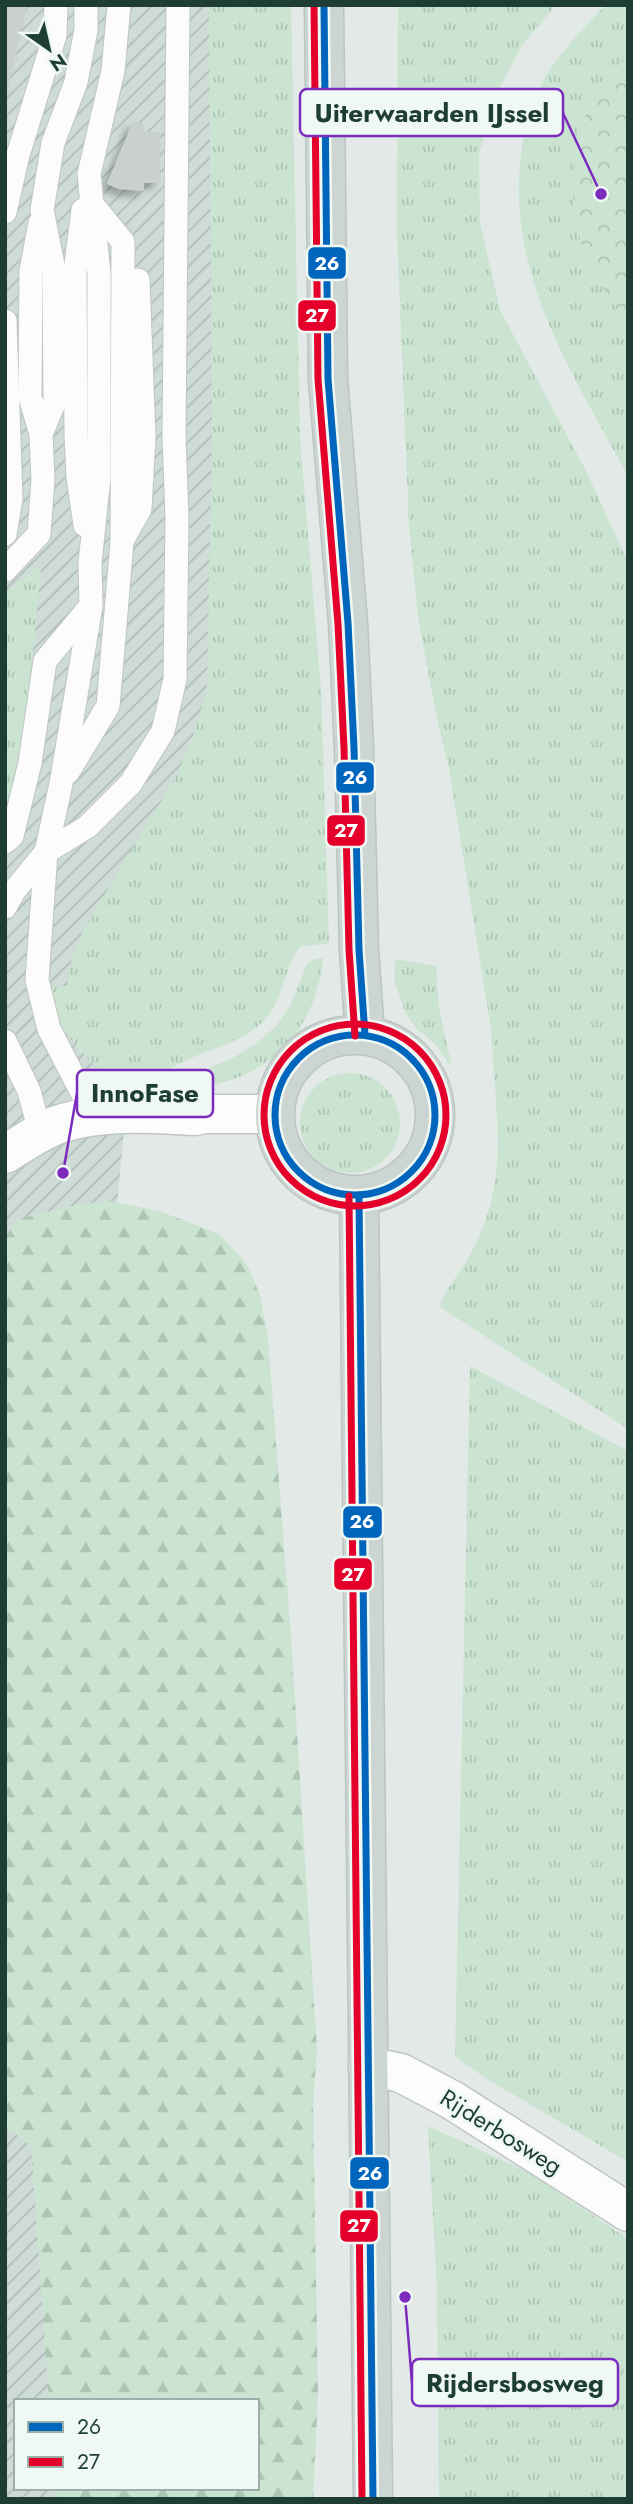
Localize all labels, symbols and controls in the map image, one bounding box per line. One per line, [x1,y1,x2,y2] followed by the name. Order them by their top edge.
[14,14,84,84] north arrow
[44,47,72,78] text: N
[300,89,563,136] callout: Uiterwaarden IJssel
[315,94,549,132] text: Uiterwaarden IJssel
[307,246,347,280] line badge: 26
[314,250,340,277] text: 26
[297,299,337,332] line badge: 27
[305,302,330,329] text: 27
[335,761,375,794] line badge: 26
[342,764,368,791] text: 26
[326,814,366,847] line badge: 27
[334,817,359,844] text: 27
[77,1070,213,1117] callout: InnoFase
[91,1074,199,1112] text: InnoFase
[342,1505,383,1539] line badge: 26
[349,1508,375,1535] text: 26
[333,1557,373,1591] line badge: 27
[341,1561,366,1588] text: 27
[433,2080,569,2183] street label: Rijderbosweg
[349,2156,390,2190] line badge: 26
[357,2160,383,2187] text: 26
[339,2209,379,2243] line badge: 27
[347,2212,372,2239] text: 27
[412,2359,618,2406] callout: Rijdersbosweg
[426,2364,604,2402] text: Rijdersbosweg
[14,2399,259,2490] legend
[77,2412,101,2442] text: 26
[77,2447,100,2477] text: 27

